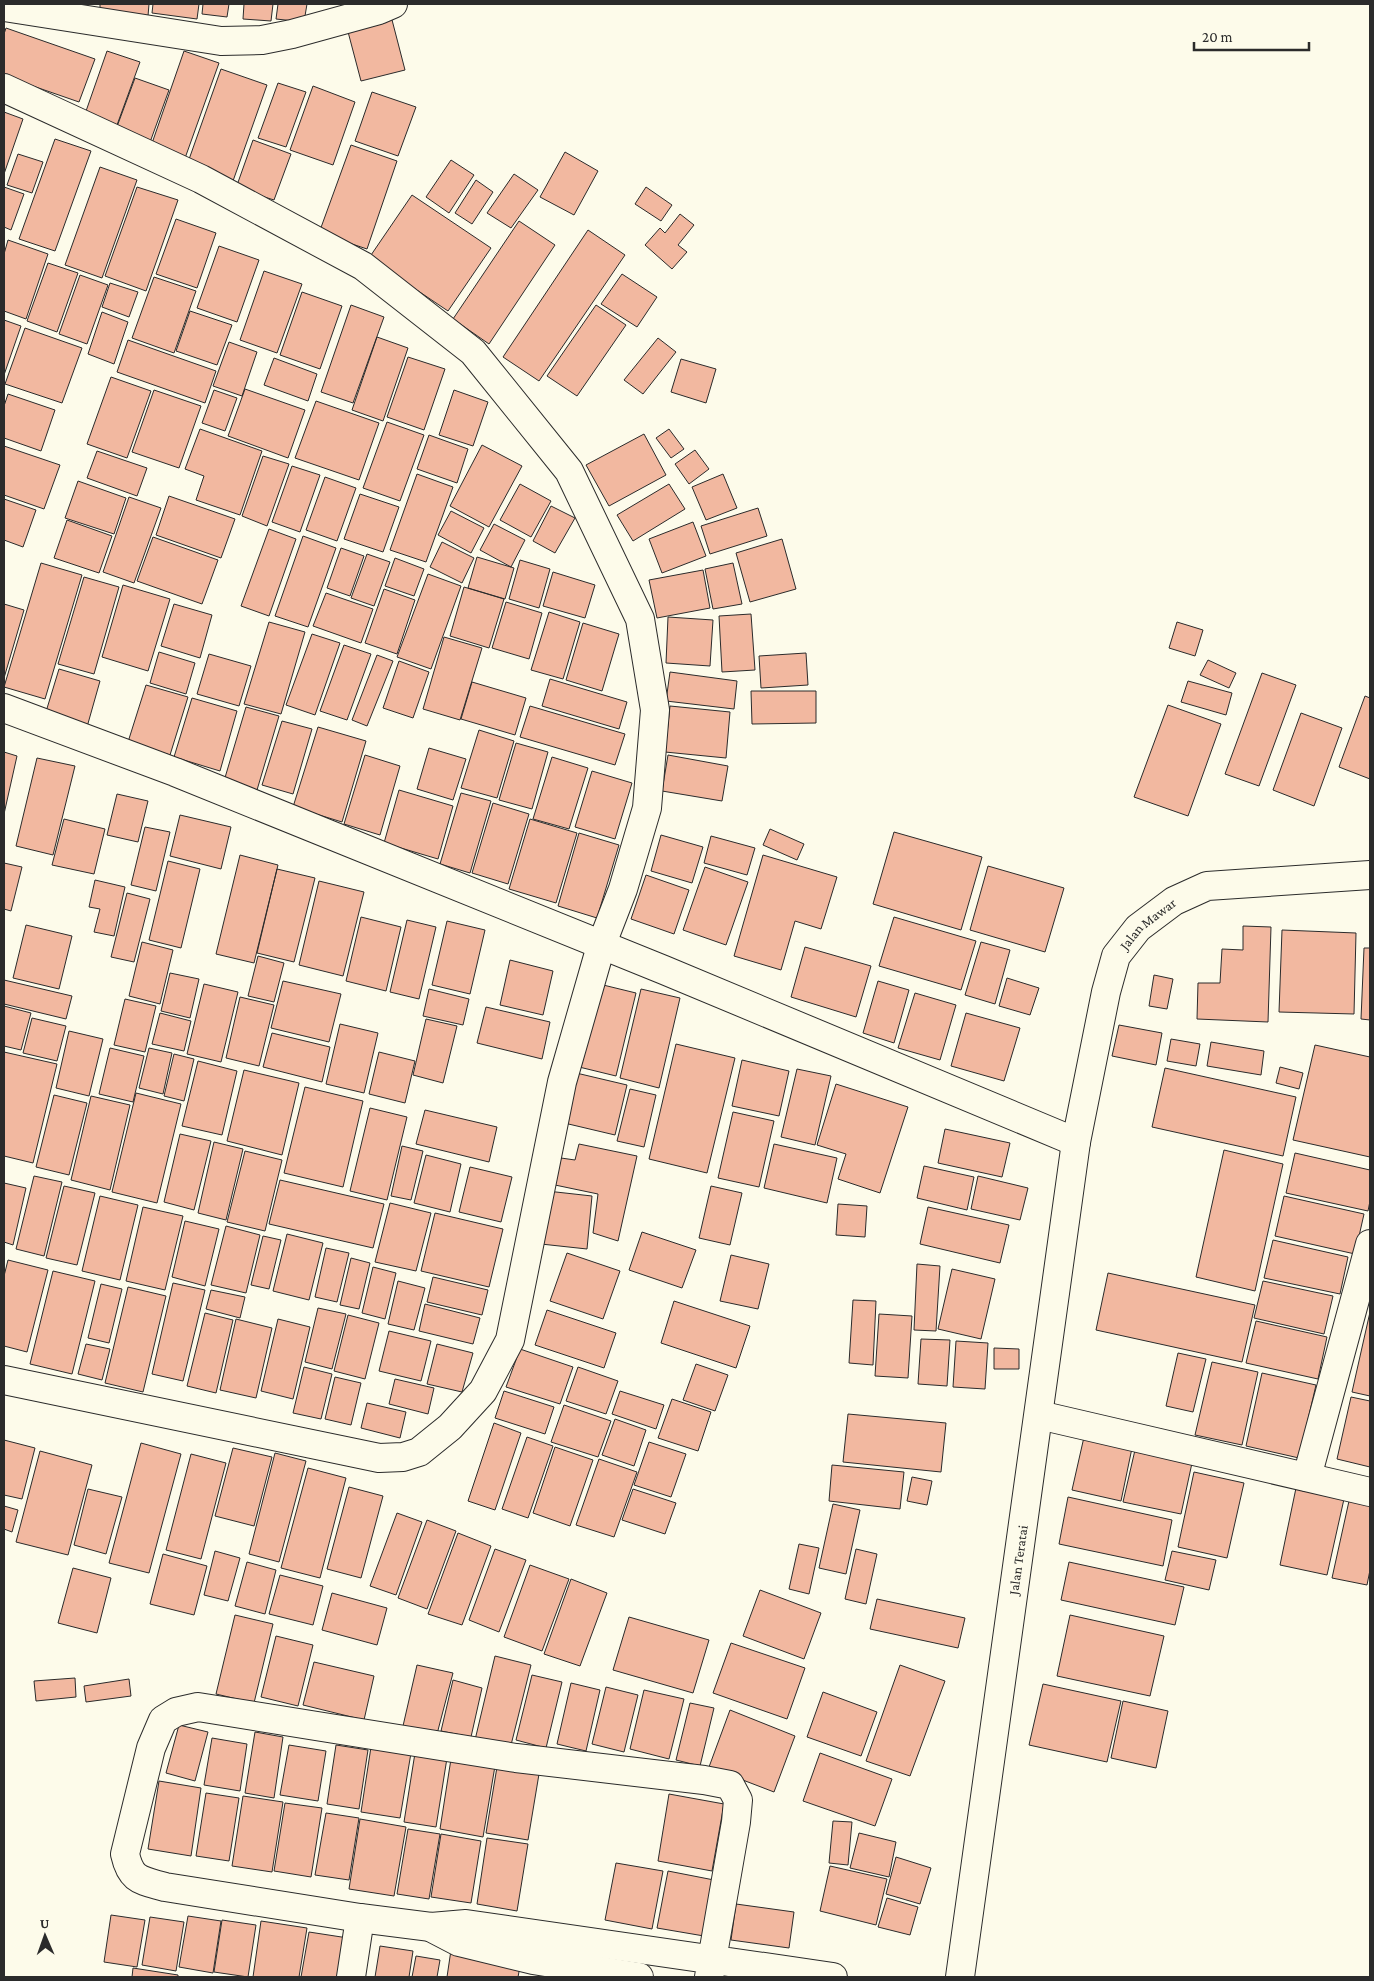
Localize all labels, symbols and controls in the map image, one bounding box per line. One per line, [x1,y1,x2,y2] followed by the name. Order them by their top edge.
[1194,20,1309,52] scale bar
[1202,29,1233,45] text: 20 m
[1115,894,1179,954] street label: Jalan Mawar
[1005,1524,1031,1598] street label: Jalan Teratai
[20,1911,70,1961] north arrow
[39,1915,50,1931] text: U

